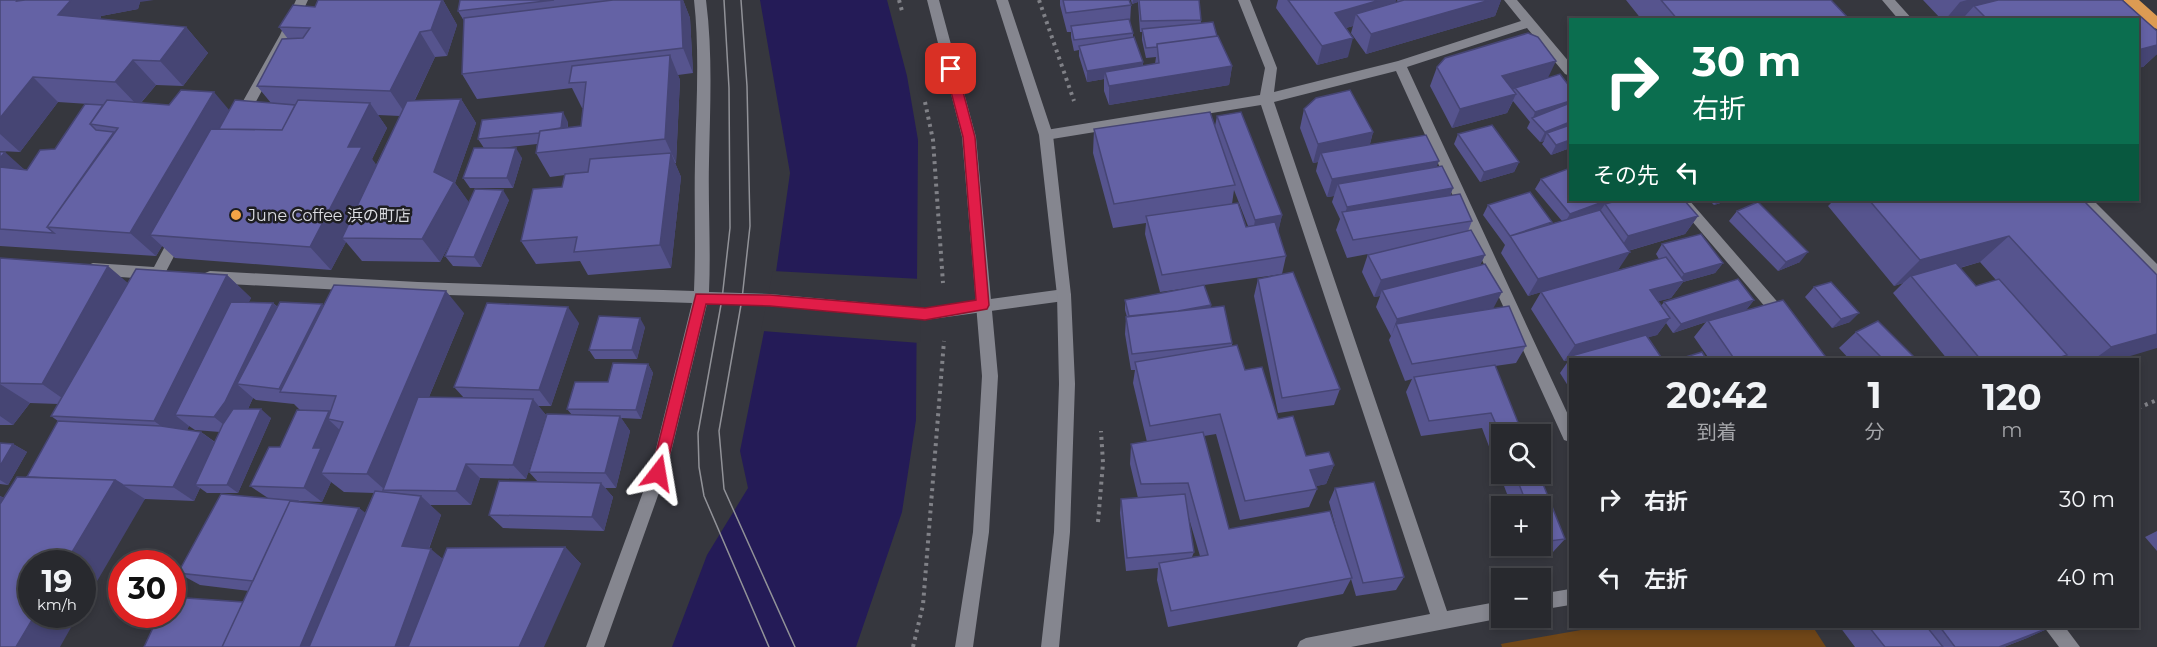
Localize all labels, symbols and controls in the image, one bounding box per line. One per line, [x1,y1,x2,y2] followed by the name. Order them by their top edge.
[1692,35,1801,87] text: 30 m
[1593,42,1671,120] icon: right
[925,43,976,94] pin
[934,52,967,85] icon: arrive
[1692,92,1746,125] text: 右折
[1671,156,1704,189] icon: left
[1593,162,1659,189] text: その先
[247,206,411,225] place label: June Coffee 浜の町店
[229,208,243,222] marker: June Coffee 浜の町店
[1666,373,1767,417] text: 20:42
[1868,373,1882,417] text: 1
[1982,375,2042,419] text: 120
[2001,418,2022,442] text: m
[1697,420,1737,444] text: 到着
[1865,420,1885,444] text: 分
[1491,424,1551,628] map controls
[1491,424,1551,484] button: search
[626,441,690,505] position arrow
[1593,483,1626,516] icon: right
[2059,486,2115,513] text: 30 m
[1644,488,1688,515] text: 右折
[1491,496,1551,556] button: +
[108,550,186,628] speed limit sign: 30
[1593,561,1626,594] icon: left
[42,563,72,600] text: 19
[2057,564,2115,591] text: 40 m
[1644,566,1688,593] text: 左折
[1491,568,1551,628] button: −
[37,595,77,614] text: km/h

